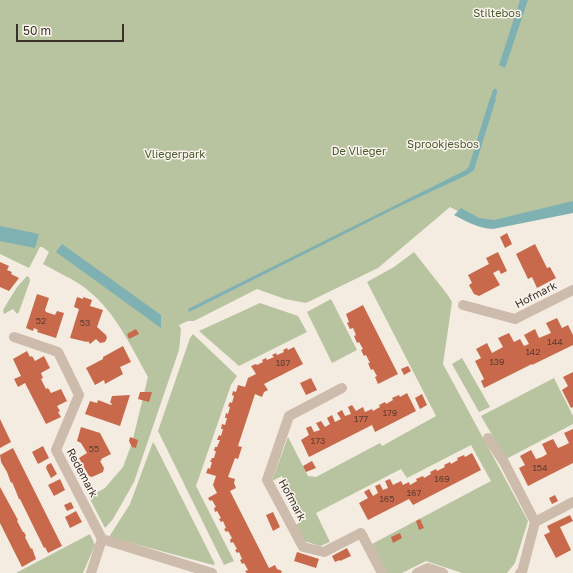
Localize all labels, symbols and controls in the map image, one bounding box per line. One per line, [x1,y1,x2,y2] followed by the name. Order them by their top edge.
[473,7,521,21] park label: Stiltebos
[18,16,126,42] scale bar
[23,23,51,38] text: 50 m
[407,138,479,152] park label: Sprookjesbos
[332,145,386,159] park label: De Vlieger
[144,148,206,162] park label: Vliegerpark
[513,279,559,311] street label: Hofmark
[36,316,46,326] house number: 52
[80,318,90,328] house number: 53
[547,337,563,347] house number: 144
[525,347,541,357] house number: 142
[489,357,505,367] house number: 139
[276,358,290,368] house number: 187
[383,408,397,418] house number: 179
[354,414,368,424] house number: 177
[311,436,325,446] house number: 173
[89,444,99,454] house number: 55
[64,446,100,500] street label: Redemark
[532,463,548,473] house number: 154
[434,474,450,484] house number: 169
[276,477,308,523] street label: Hofmark
[407,488,421,498] house number: 167
[379,494,395,504] house number: 165

